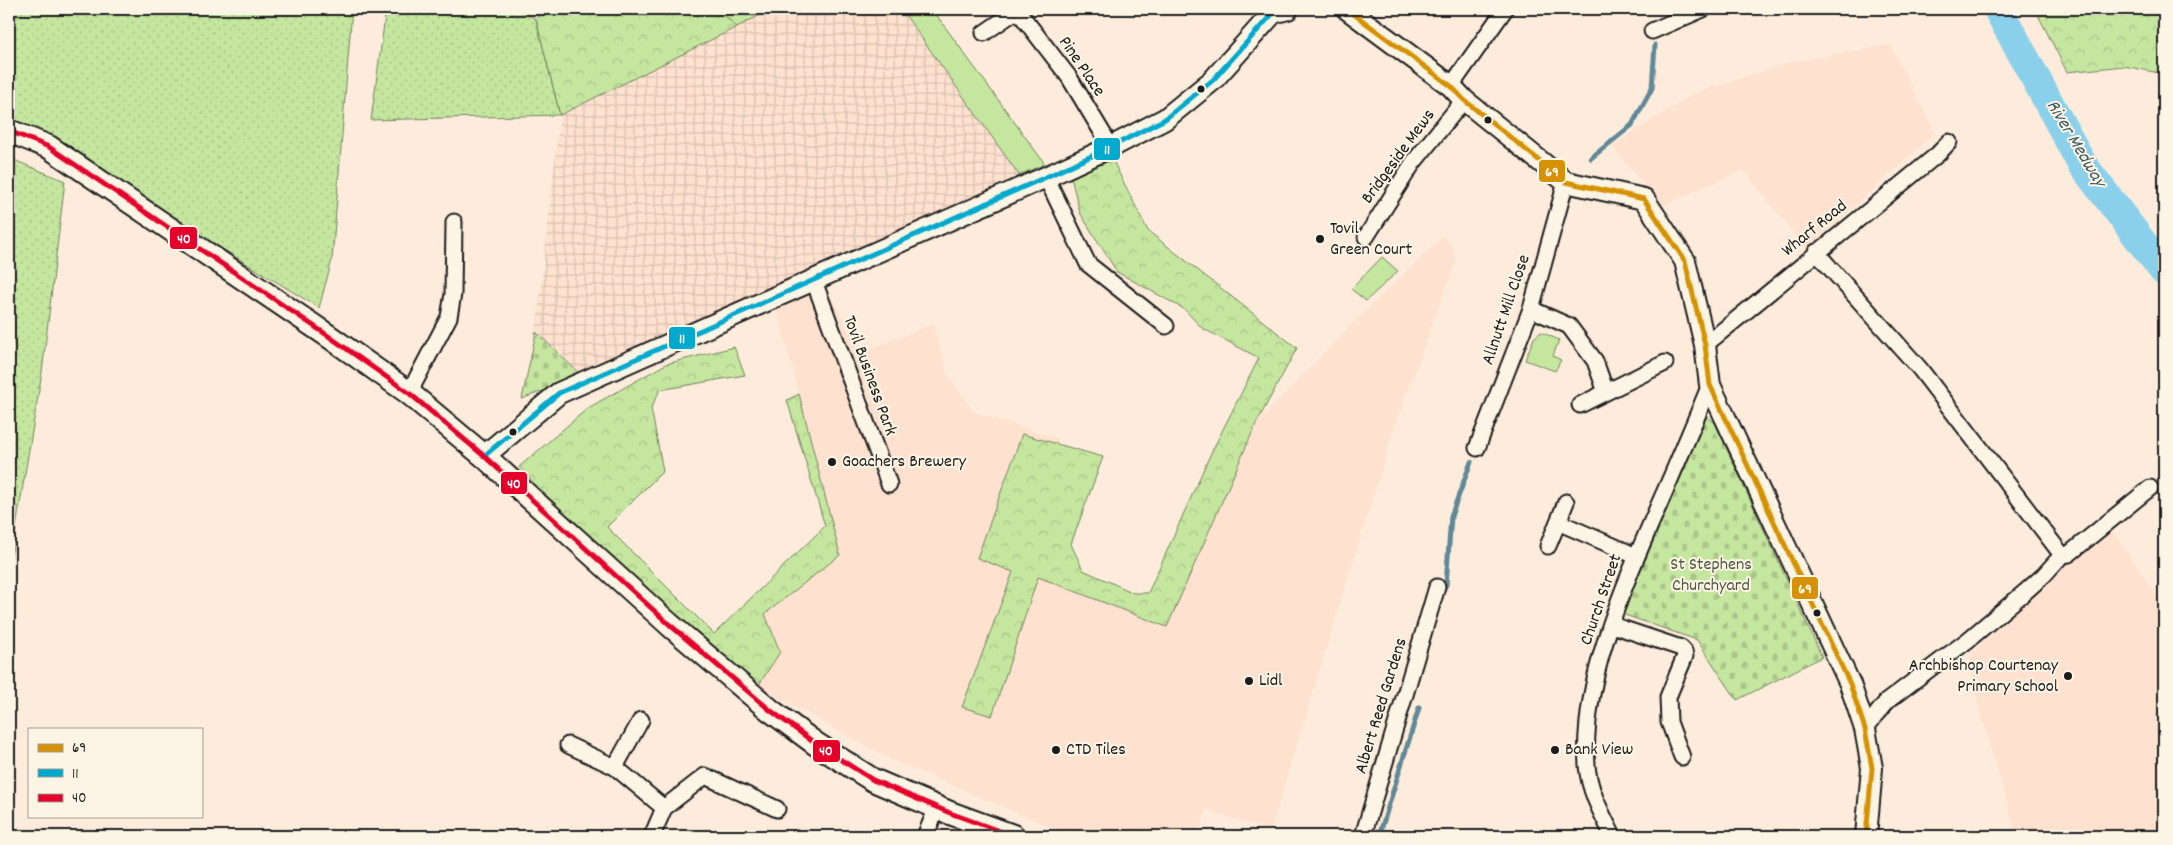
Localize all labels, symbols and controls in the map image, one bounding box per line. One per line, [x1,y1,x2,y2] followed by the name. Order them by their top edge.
[1052,32,1110,102] street label: Pine Place
[1196,84,1206,94] unlabelled marker
[2038,95,2113,195] water label: River Medway
[1356,104,1442,210] street label: Bridgeside Mews
[1483,115,1493,125] unlabelled marker
[1093,137,1121,161] line badge: 11
[1104,141,1110,161] text: 11
[1538,159,1566,183] line badge: 69
[1545,163,1559,183] text: 69
[1777,195,1853,263] street label: Wharf Road
[1330,217,1412,263] place label: Tovil Green Court
[169,226,198,250] line badge: 40
[177,230,191,250] text: 40
[1314,233,1326,245] marker: Tovil Green Court
[1476,251,1538,368] street label: Allnutt Mill Close
[836,312,902,440] street label: Tovil Business Park
[668,326,696,350] line badge: 11
[679,330,685,350] text: 11
[508,427,518,437] unlabelled marker
[842,450,967,475] place label: Goachers Brewery
[826,456,838,468] marker: Goachers Brewery
[500,471,528,495] line badge: 40
[507,475,521,495] text: 40
[1575,551,1629,649] street label: Church Street
[1670,553,1752,599] park label: St Stephens Churchyard
[1791,576,1819,600] line badge: 69
[1798,580,1812,600] text: 69
[1812,608,1822,618] unlabelled marker
[1349,635,1415,777] street label: Albert Reed Gardens
[1909,654,2059,700] place label: Archbishop Courtenay Primary School
[1259,669,1283,694] place label: Lidl
[2062,670,2074,682] marker: Archbishop Courtenay Primary School
[1243,675,1255,687] marker: Lidl
[28,728,202,818] legend
[72,738,86,760] text: 69
[1066,738,1126,763] place label: CTD Tiles
[1565,738,1633,763] place label: Bank View
[812,739,841,763] line badge: 40
[819,742,833,762] text: 40
[1050,744,1062,756] marker: CTD Tiles
[1549,744,1561,756] marker: Bank View
[72,764,79,786] text: 11
[72,788,86,810] text: 40

